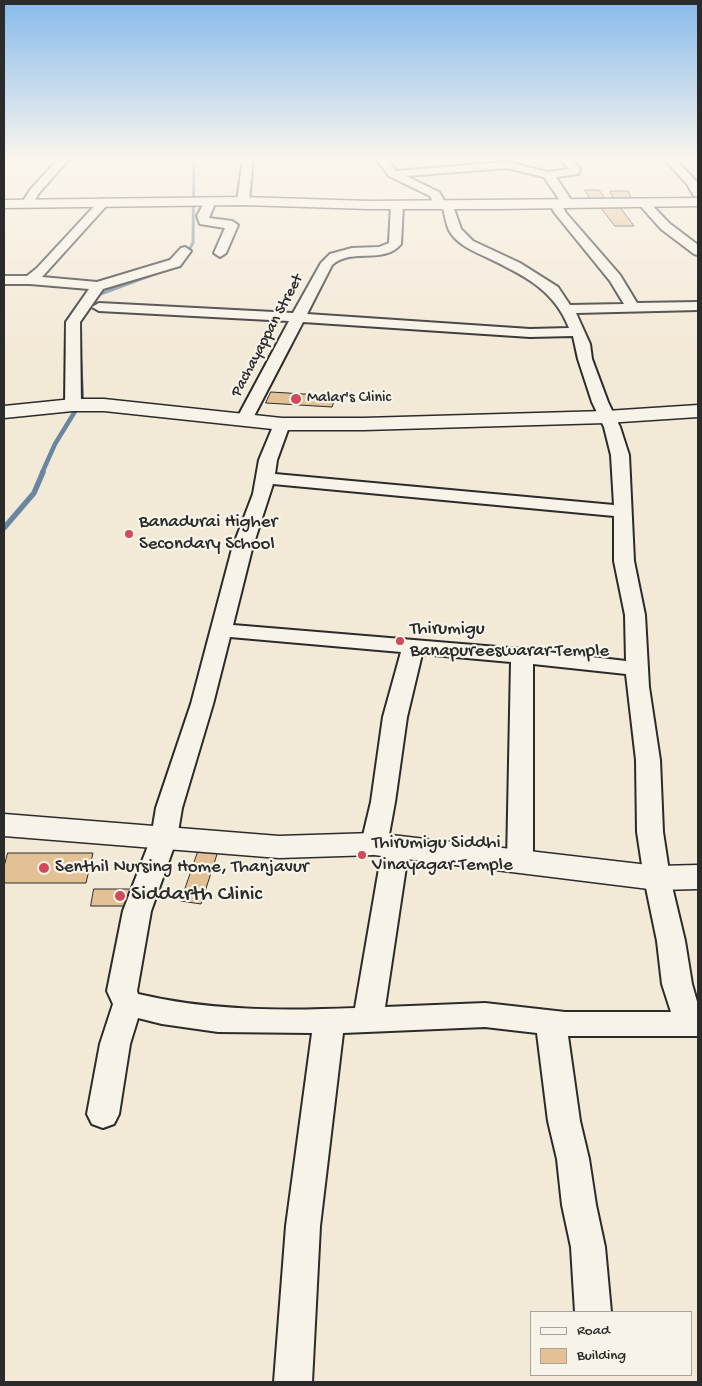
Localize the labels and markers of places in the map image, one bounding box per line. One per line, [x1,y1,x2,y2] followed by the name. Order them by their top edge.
[307,389,391,409] place label: Malar's Clinic
[289,392,303,406] marker: Malar's Clinic
[139,512,277,556] place label: Banadurai Higher Secondary School
[123,528,135,540] marker: Banadurai Higher Secondary School
[410,619,609,663] place label: Thirumigu Banapureeswarar Temple
[394,635,406,647] marker: Thirumigu Banapureeswarar Temple
[372,833,513,877] place label: Thirumigu Siddhi Vinayagar Temple
[356,849,368,861] marker: Thirumigu Siddhi Vinayagar Temple
[55,857,309,879] place label: Senthil Nursing Home, Thanjavur
[37,861,51,875] marker: Senthil Nursing Home, Thanjavur
[131,883,262,909] place label: Siddarth Clinic
[113,889,127,903] marker: Siddarth Clinic

